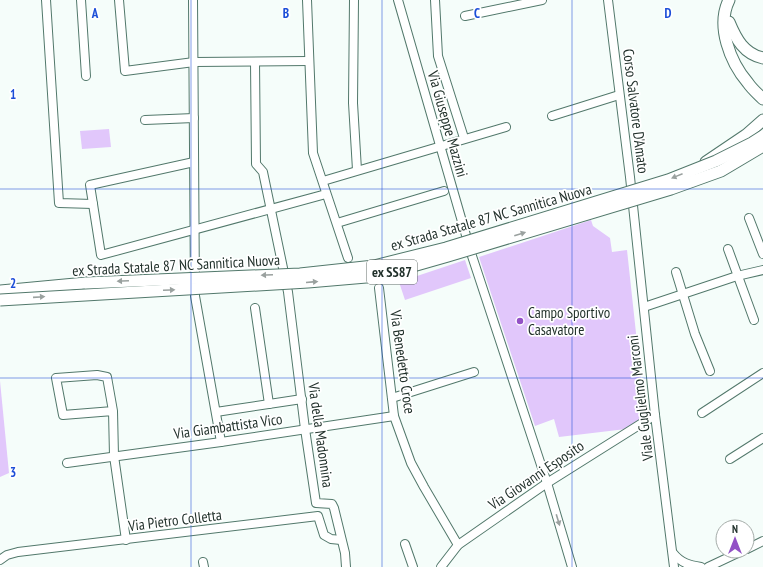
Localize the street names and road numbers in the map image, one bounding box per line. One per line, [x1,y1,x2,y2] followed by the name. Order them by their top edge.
[619,48,653,174] street label: Corso Salvatore D'Amato
[423,68,472,179] street label: Via Giuseppe Mazzini
[388,179,594,255] street label: ex Strada Statale 87 NC Sannitica Nuova
[72,250,280,280] street label: ex Strada Statale 87 NC Sannitica Nuova
[367,260,417,284] road number: ex SS87
[386,308,420,415] street label: Via Benedetto Croce
[623,334,657,463] street label: Viale Guglielmo Marconi
[304,380,338,489] street label: Via della Madonnina
[171,409,284,443] street label: Via Giambattista Vico
[484,436,587,514] street label: Via Giovanni Esposito
[126,505,223,535] street label: Via Pietro Colletta

